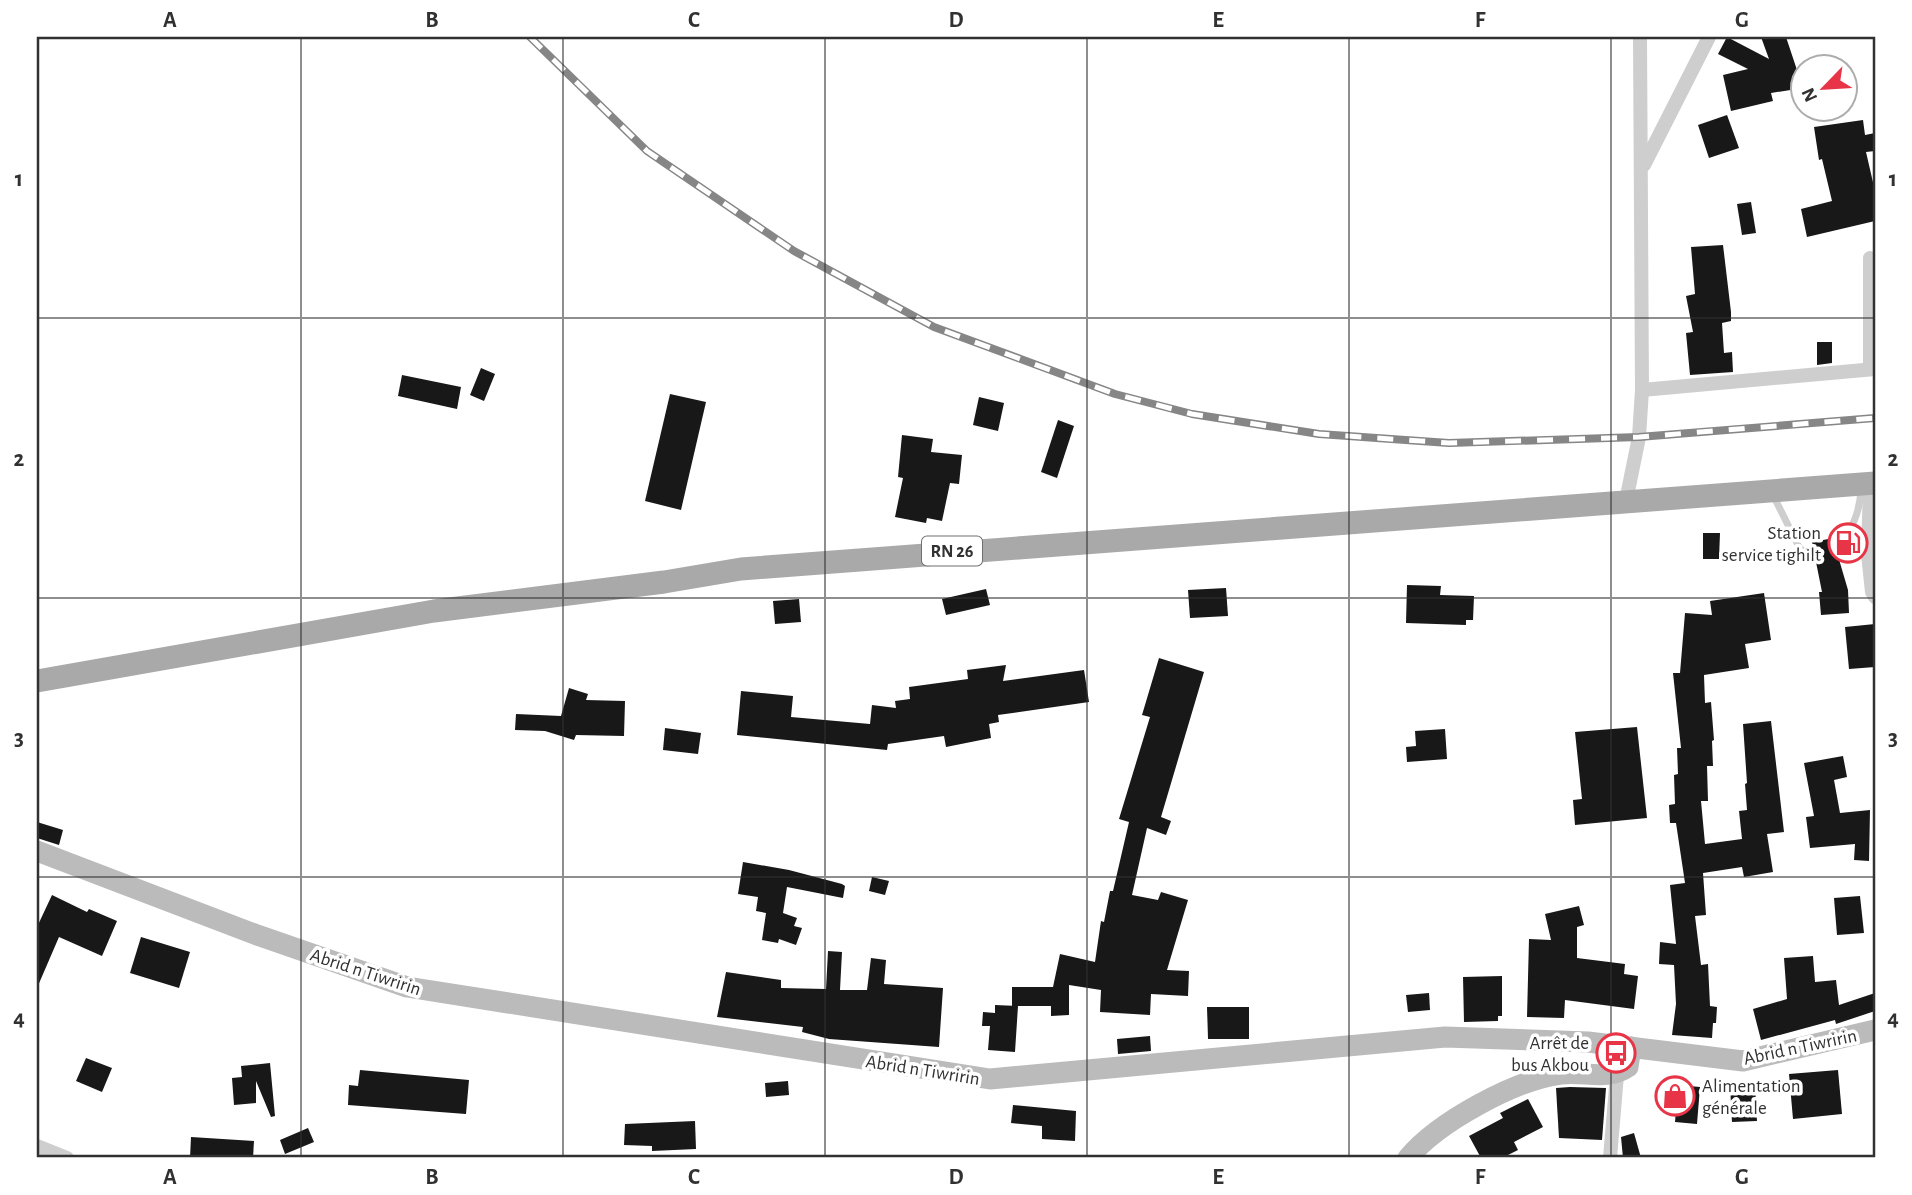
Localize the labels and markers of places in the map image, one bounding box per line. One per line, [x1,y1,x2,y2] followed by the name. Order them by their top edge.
[1827,522,1869,564] fuel station icon: Station service tighilt
[1722,524,1821,565] place label: Station service tighilt
[1595,1032,1637,1074] bus stop icon: Arrêt de bus Akbou
[1511,1034,1589,1075] place label: Arrêt de bus Akbou
[1654,1075,1696,1117] shop icon: Alimentation générale
[1702,1077,1800,1118] place label: Alimentation générale

